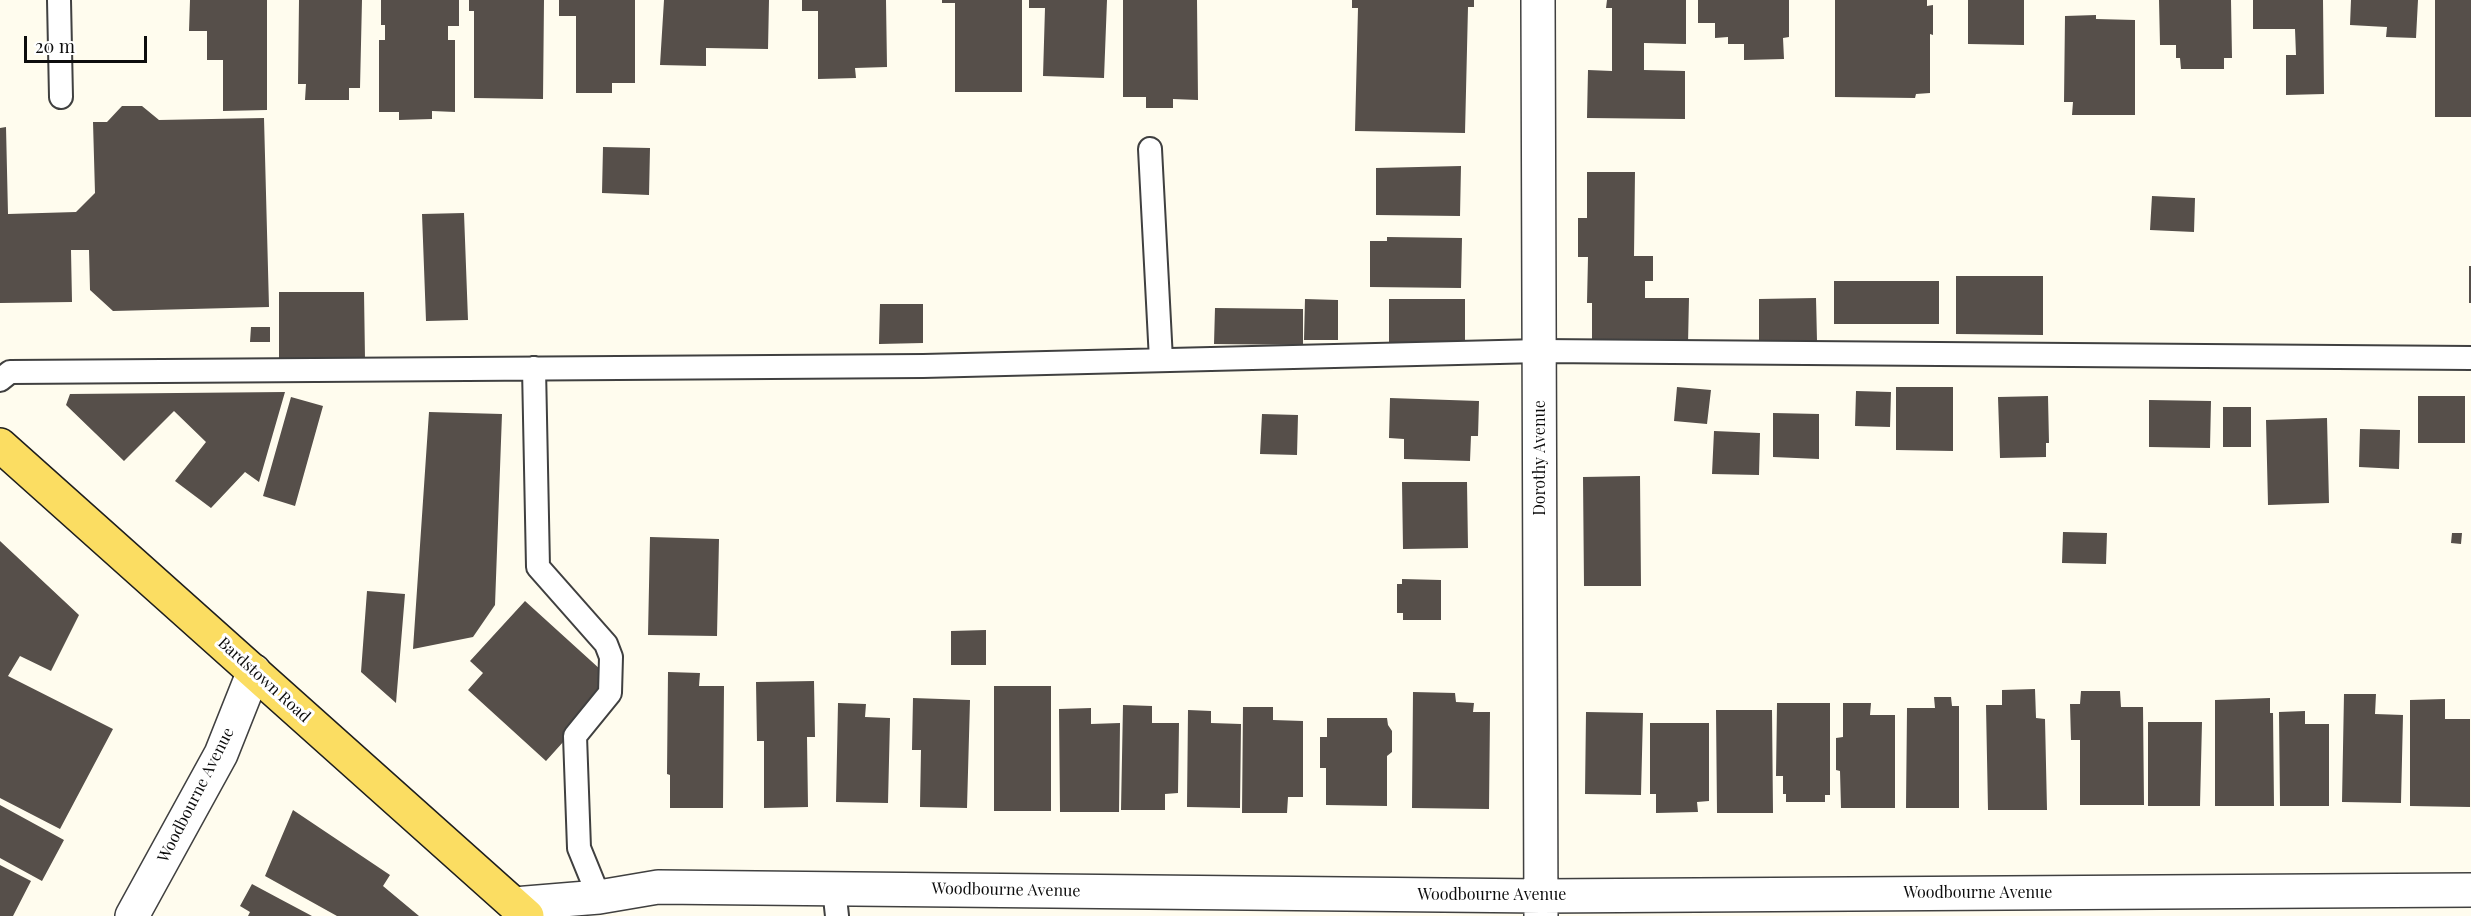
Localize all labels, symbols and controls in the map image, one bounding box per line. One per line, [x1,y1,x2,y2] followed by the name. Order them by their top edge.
[27,24,150,62] scale bar
[35,34,75,58] text: 20 m
[1530,400,1550,516] street label: Dorothy Avenue
[214,633,314,727] street label: Bardstown Road
[154,724,238,866] street label: Woodbourne Avenue
[931,879,1081,901] street label: Woodbourne Avenue
[1904,883,2052,903] street label: Woodbourne Avenue
[1418,885,1566,905] street label: Woodbourne Avenue

